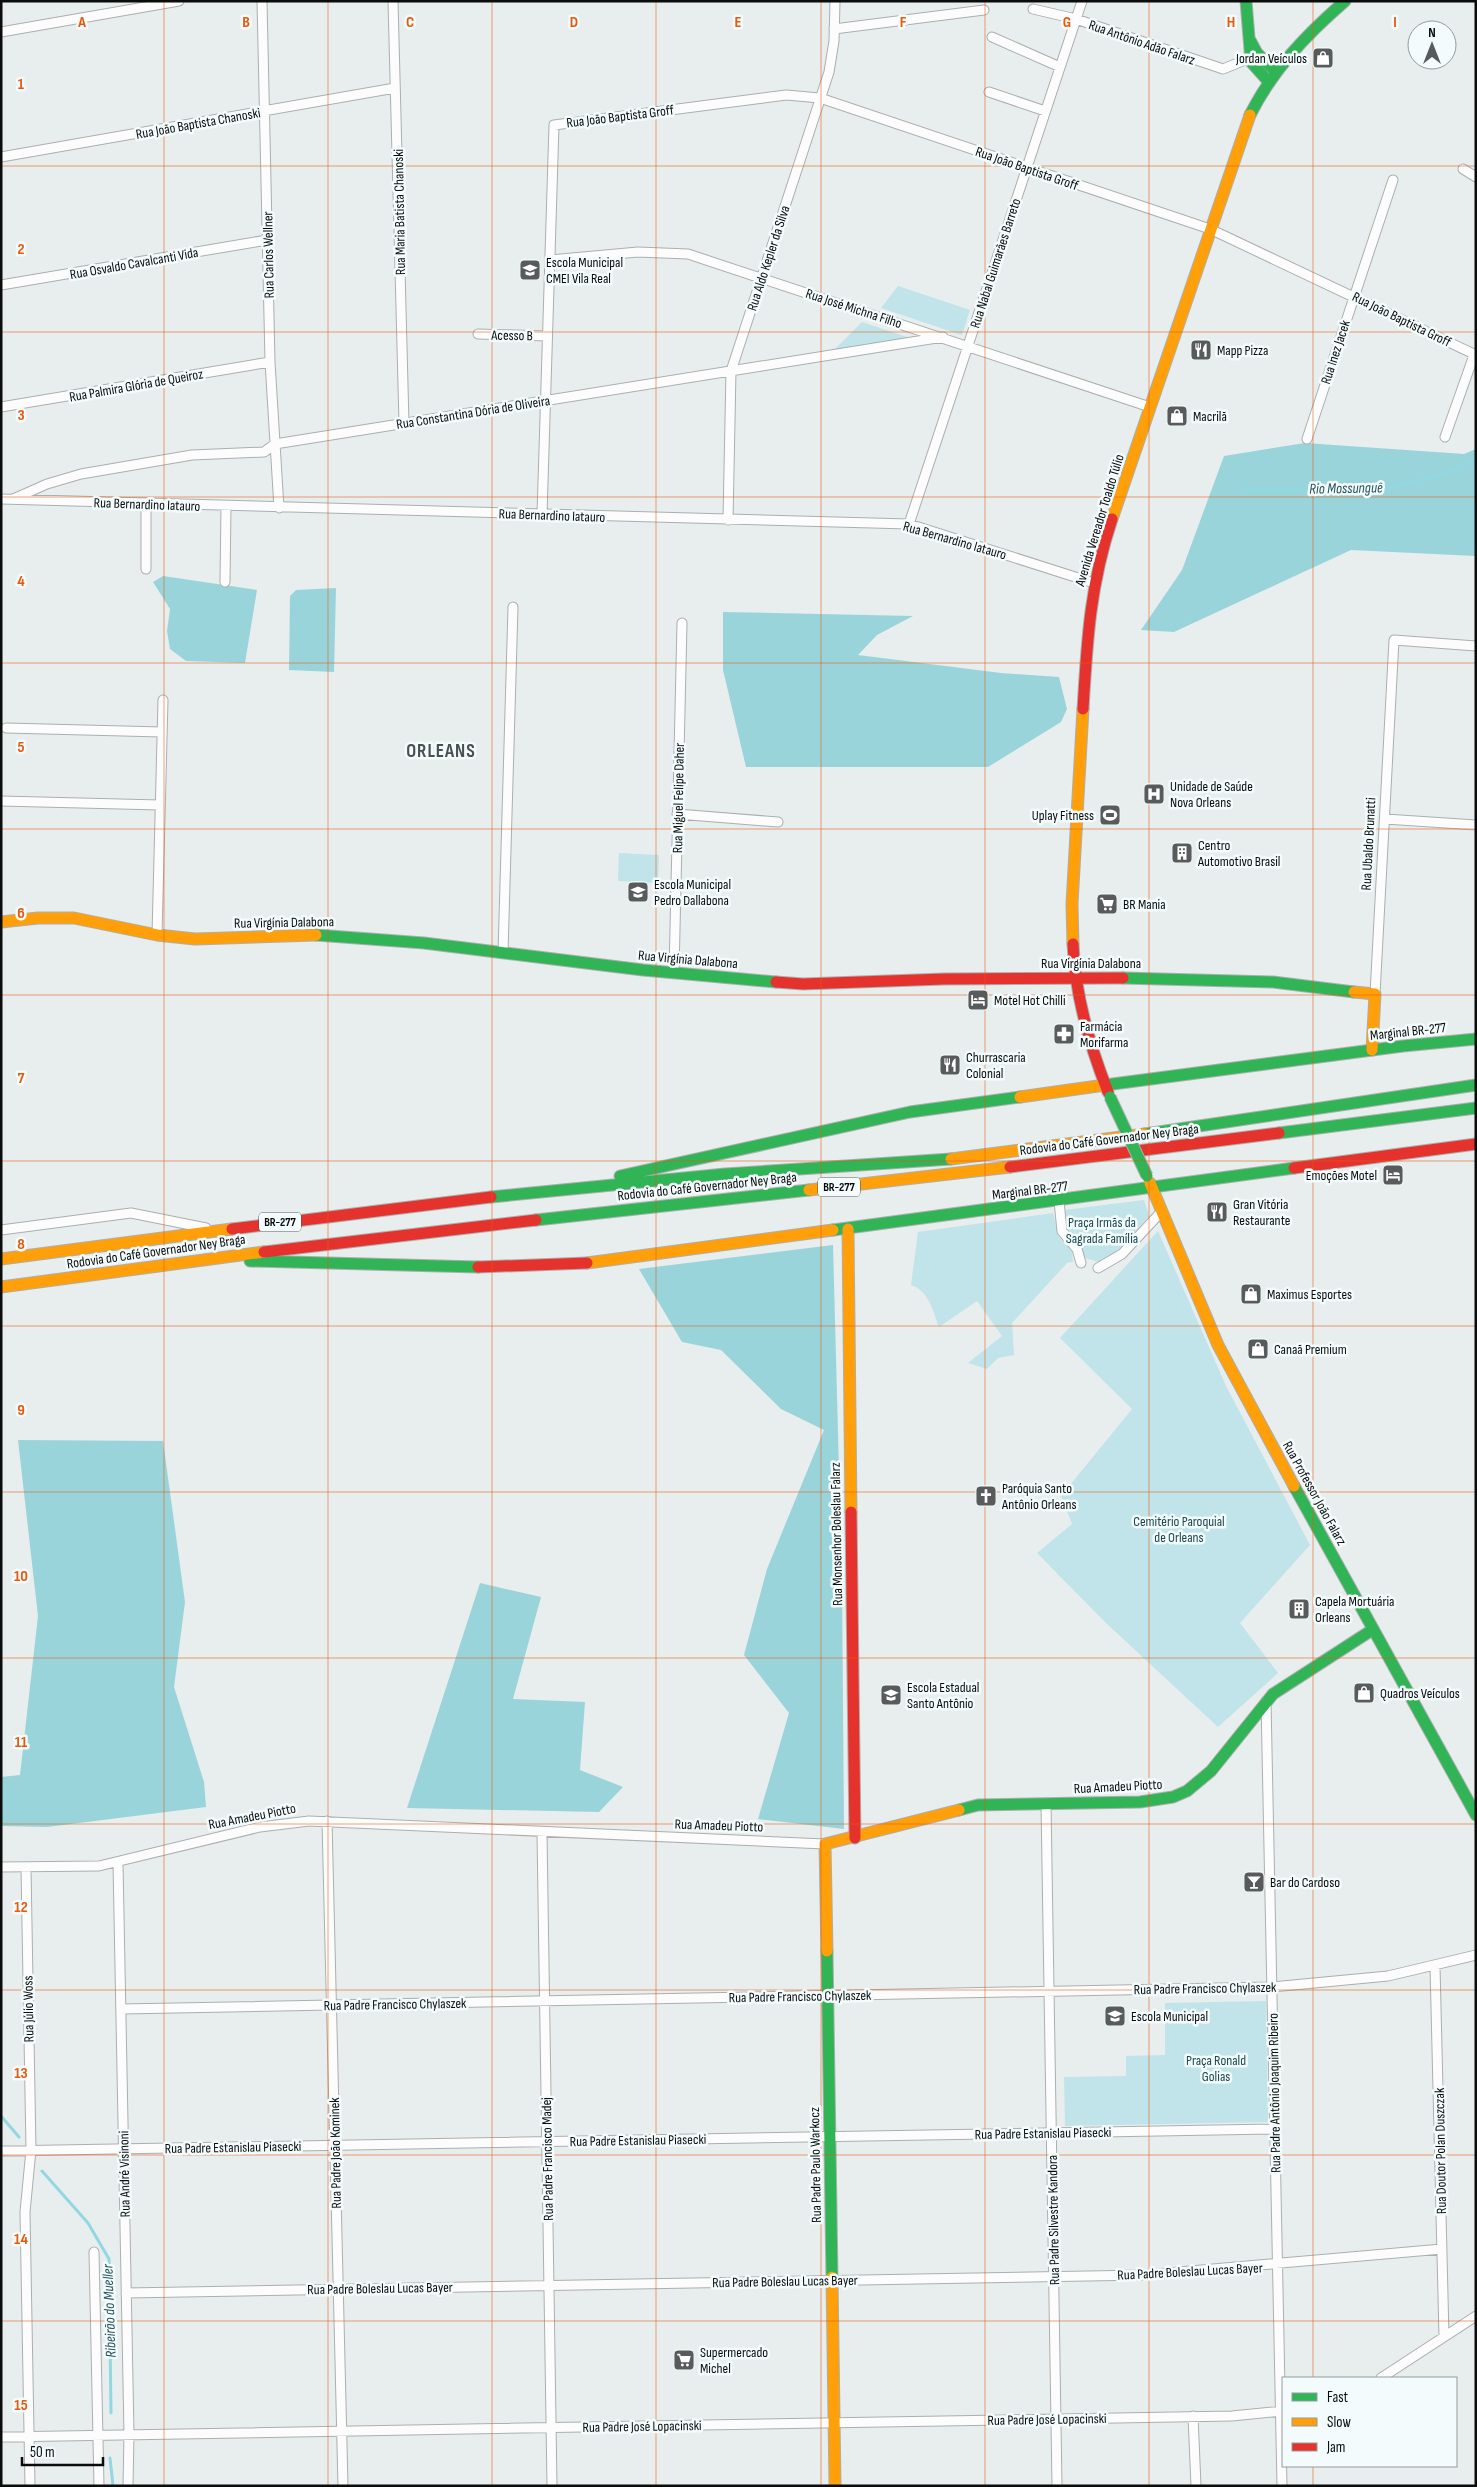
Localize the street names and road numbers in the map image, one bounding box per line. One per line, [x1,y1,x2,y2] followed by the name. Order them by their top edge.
[1086,16,1197,69] street label: Rua Antônio Adão Falarz
[566,101,676,132] street label: Rua João Baptista Groff
[134,104,262,143] street label: Rua João Baptista Chanoski
[973,143,1081,194] street label: Rua João Baptista Groff
[390,149,409,275] street label: Rua Maria Batista Chanoski
[966,196,1025,330] street label: Rua Nabal Guimarães Barreto
[743,203,794,313] street label: Rua Aldo Kepler da Silva
[259,211,278,299] street label: Rua Carlos Wellner
[69,244,200,283] street label: Rua Osvaldo Cavalcanti Vida
[804,285,904,332] street label: Rua José Michna Filho
[1350,288,1455,351] street label: Rua João Baptista Groff
[1317,317,1354,386] street label: Rua Inez Jacek
[490,327,533,344] street label: Acesso B
[68,365,204,406] street label: Rua Palmira Glória de Queiroz
[395,392,551,433] street label: Rua Constantina Dória de Oliveira
[1071,452,1128,589] street label: Avenida Vereador Toaldo Túlio
[93,494,201,515] street label: Rua Bernardino Iatauro
[498,505,606,526] street label: Rua Bernardino Iatauro
[901,518,1009,563] street label: Rua Bernardino Iatauro
[669,743,688,853] street label: Rua Miguel Felipe Daher
[1358,797,1379,891] street label: Rua Ubaldo Brunatti
[234,913,334,932] street label: Rua Virgínia Dalabona
[637,947,739,972] street label: Rua Virgínia Dalabona
[1041,955,1141,972] street label: Rua Virgínia Dalabona
[1369,1019,1447,1044] street label: Marginal BR-277
[1019,1120,1199,1159] street label: Rodovia do Café Governador Ney Braga
[617,1169,798,1204] street label: Rodovia do Café Governador Ney Braga
[991,1177,1069,1204] street label: Marginal BR-277
[818,1178,860,1196] road number: BR-277
[259,1212,301,1232] road number: BR-277
[66,1231,246,1272] street label: Rodovia do Café Governador Ney Braga
[1279,1438,1350,1548] street label: Rua Professor João Falarz
[827,1462,846,1606] street label: Rua Monsenhor Boleslau Falarz
[1073,1776,1163,1797] street label: Rua Amadeu Piotto
[207,1800,297,1833] street label: Rua Amadeu Piotto
[674,1815,764,1836] street label: Rua Amadeu Piotto
[19,1975,38,2043] street label: Rua Júlio Woss
[1134,1979,1277,1998] street label: Rua Padre Francisco Chylaszek
[729,1987,872,2006] street label: Rua Padre Francisco Chylaszek
[324,1995,467,2014] street label: Rua Padre Francisco Chylaszek
[1265,2013,1284,2173] street label: Rua Padre Antônio Joaquim Ribeiro
[1431,2087,1450,2214] street label: Rua Doutor Polan Duszczak
[326,2097,345,2209] street label: Rua Padre João Kominek
[538,2097,557,2221] street label: Rua Padre Francisco Madej
[806,2107,825,2223] street label: Rua Padre Paulo Warkocz
[975,2124,1112,2143] street label: Rua Padre Estanislau Piasecki
[115,2131,134,2217] street label: Rua André Visinoni
[570,2131,707,2150] street label: Rua Padre Estanislau Piasecki
[165,2138,302,2157] street label: Rua Padre Estanislau Piasecki
[1044,2155,1063,2285] street label: Rua Padre Silvestre Kandora
[1117,2259,1263,2284] street label: Rua Padre Boleslau Lucas Bayer
[712,2272,858,2291] street label: Rua Padre Boleslau Lucas Bayer
[307,2279,453,2298] street label: Rua Padre Boleslau Lucas Bayer
[987,2410,1107,2429] street label: Rua Padre José Lopacinski
[582,2417,702,2436] street label: Rua Padre José Lopacinski

